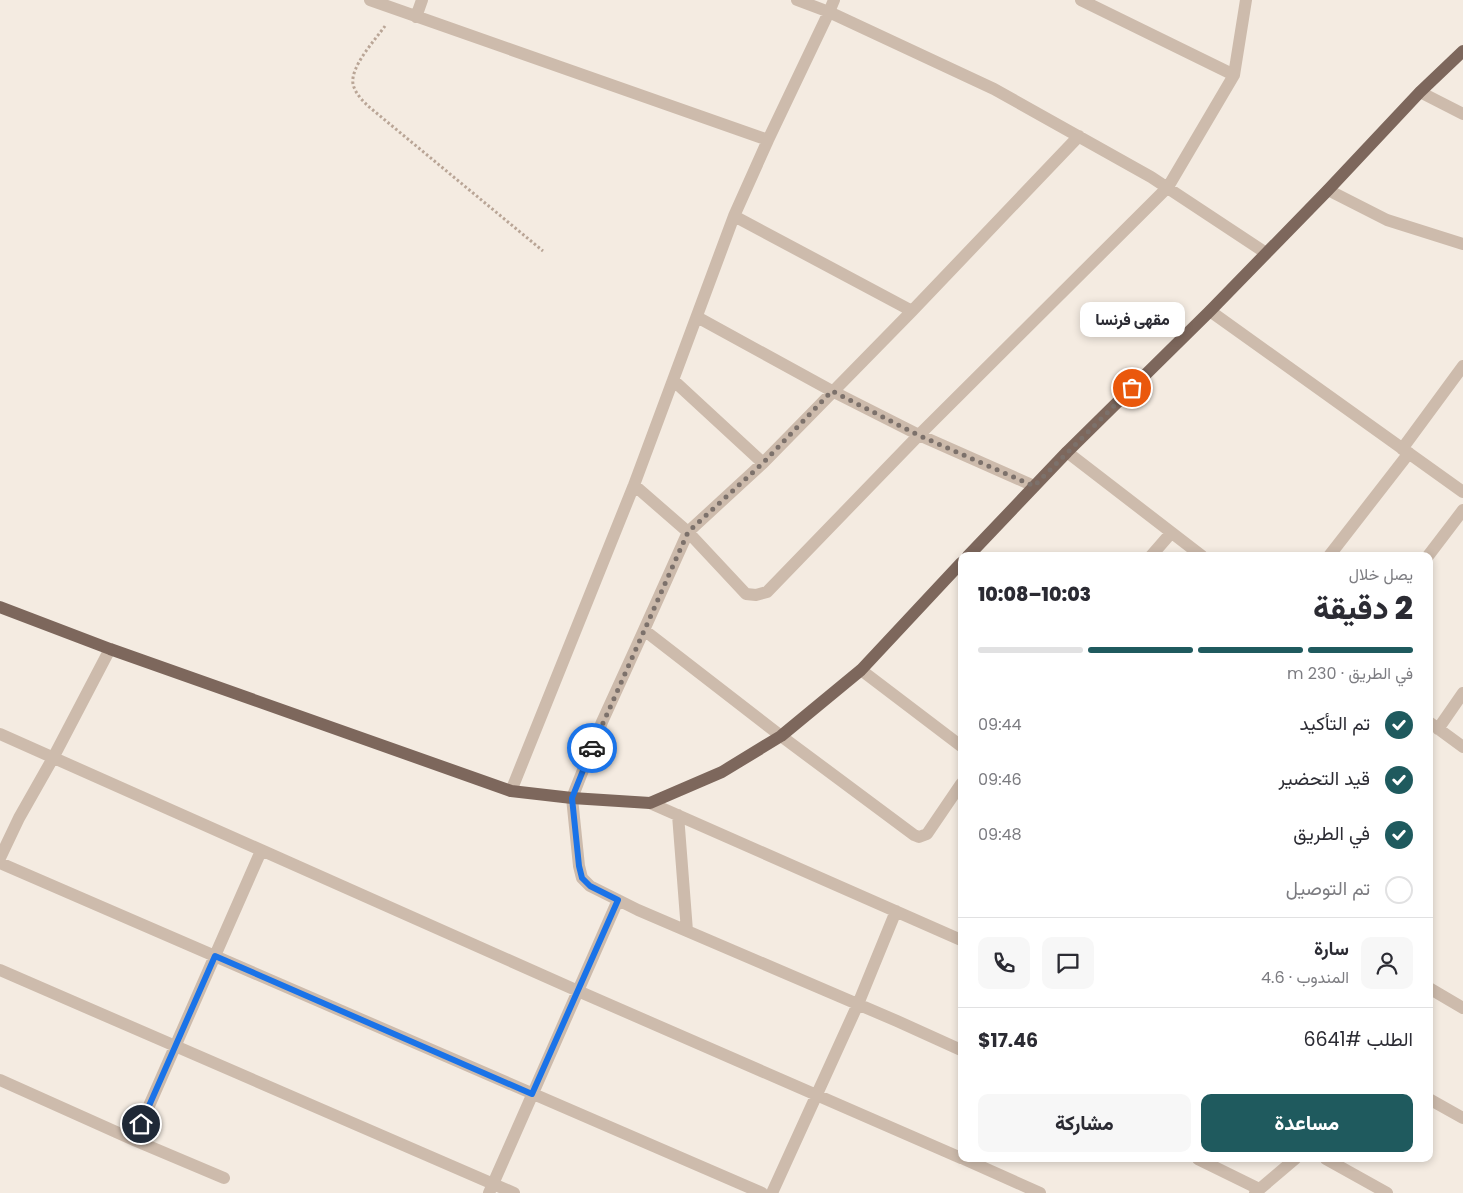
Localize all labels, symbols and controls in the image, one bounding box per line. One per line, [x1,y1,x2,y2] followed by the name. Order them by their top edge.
[1080,303,1184,338] callout: مقهى فرنسا
[1095,308,1170,331] text: مقهى فرنسا
[1111,367,1153,409] pin
[1118,374,1146,402] icon: bag
[1349,563,1413,586] text: يصل خلال
[978,581,1091,608] text: 10:03–10:08
[1313,585,1413,630] text: 2 دقيقة
[1287,662,1413,685] text: في الطريق · 230 m
[1300,710,1370,737] text: تم التأكيد
[1385,711,1413,739] icon: check
[978,713,1022,736] text: 09:44
[567,723,617,773] courier
[578,734,606,762] icon: car
[1278,765,1370,792] text: قيد التحضير
[1385,766,1413,794] icon: check
[978,768,1022,791] text: 09:46
[1293,820,1370,847] text: في الطريق
[1385,821,1413,849] icon: check
[978,823,1022,846] text: 09:48
[1286,875,1370,902] text: تم التوصيل
[1314,935,1349,962] text: سارة
[978,937,1030,989] button: phone
[1042,937,1094,989] button: chat
[1361,937,1413,989] button: person
[1261,966,1349,989] text: المندوب · 4.6
[1303,1026,1413,1053] text: الطلب #6641
[978,1027,1038,1054] text: $17.46
[978,1094,1191,1152] button: مشاركة
[1201,1094,1413,1152] button: مساعدة
[120,1103,162,1145] pin
[127,1110,155,1138] icon: home

